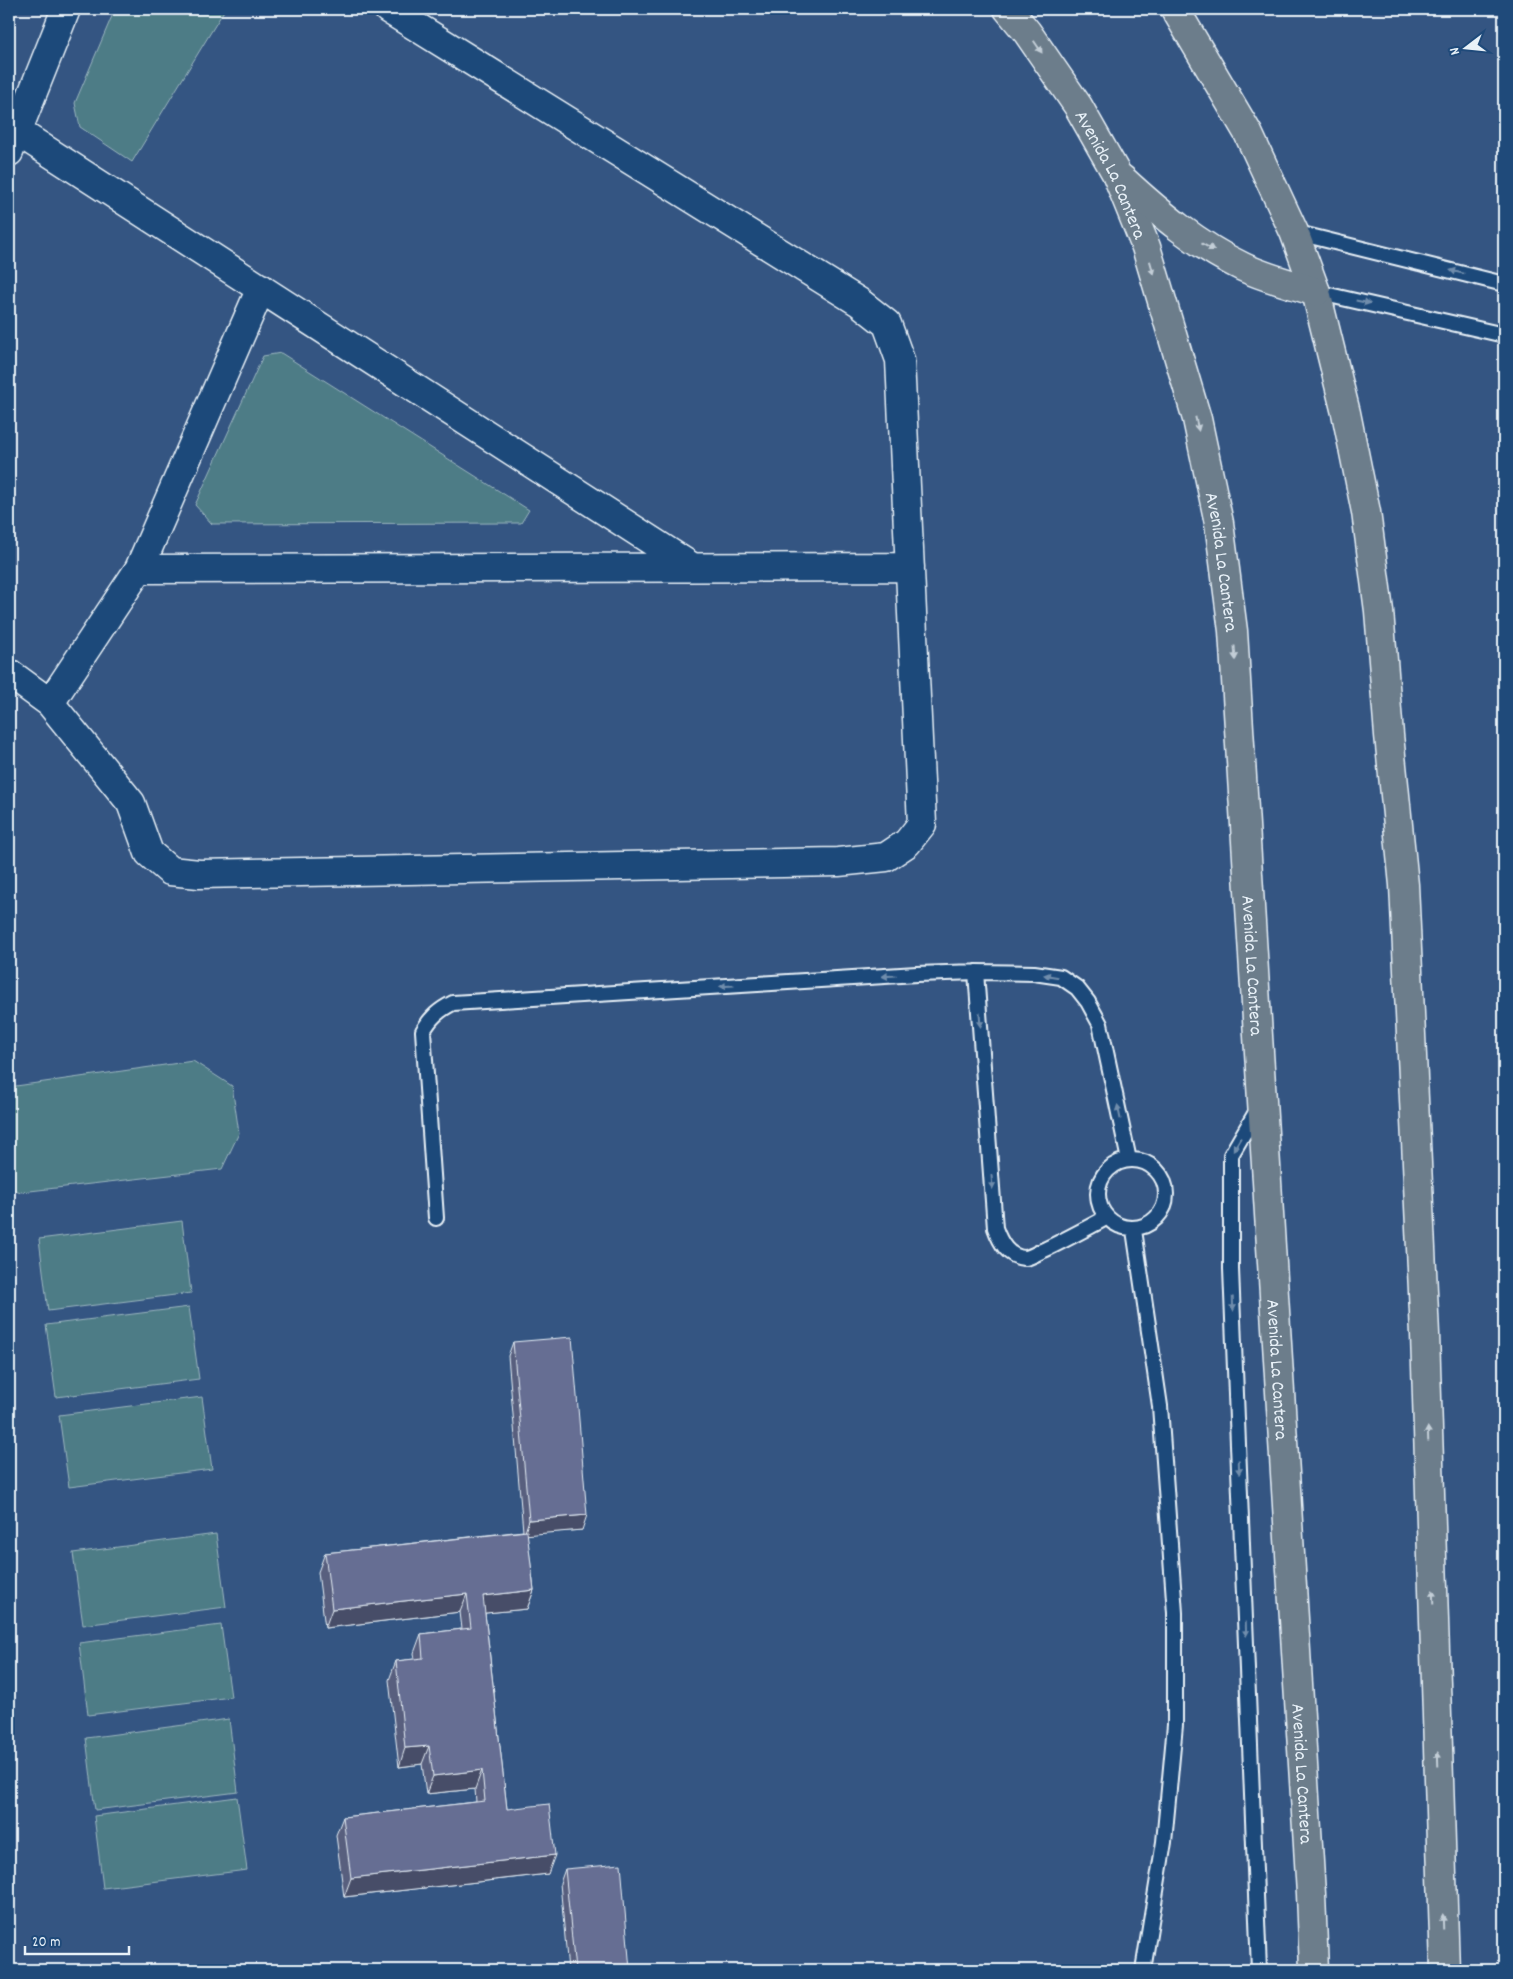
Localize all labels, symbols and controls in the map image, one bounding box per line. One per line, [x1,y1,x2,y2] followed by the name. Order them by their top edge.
[1440,22,1490,72] north arrow
[1033,40,1043,54] one-way arrow
[1445,45,1466,57] text: N
[1066,106,1152,245] street label: Avenida La Cantera
[1201,243,1215,252] one-way arrow
[1149,261,1157,276] one-way arrow
[1449,268,1464,276] one-way arrow
[1356,298,1371,306] one-way arrow
[1194,417,1202,433] one-way arrow
[1196,490,1243,634] street label: Avenida La Cantera
[1231,646,1239,662] one-way arrow
[1232,894,1268,1038] street label: Avenida La Cantera
[1043,971,1059,979] one-way arrow
[880,972,896,980] one-way arrow
[718,982,734,990] one-way arrow
[976,1013,984,1029] one-way arrow
[1115,1104,1123,1120] one-way arrow
[1233,1137,1242,1150] one-way arrow
[988,1175,996,1191] one-way arrow
[1229,1297,1237,1313] one-way arrow
[1257,1299,1293,1442] street label: Avenida La Cantera
[1424,1426,1432,1442] one-way arrow
[1235,1459,1243,1475] one-way arrow
[1429,1588,1437,1604] one-way arrow
[1242,1621,1250,1637] one-way arrow
[1282,1703,1318,1846] street label: Avenida La Cantera
[1434,1751,1442,1767] one-way arrow
[1439,1913,1447,1929] one-way arrow
[25,1924,129,1956] scale bar
[32,1932,60,1954] text: 20 m

